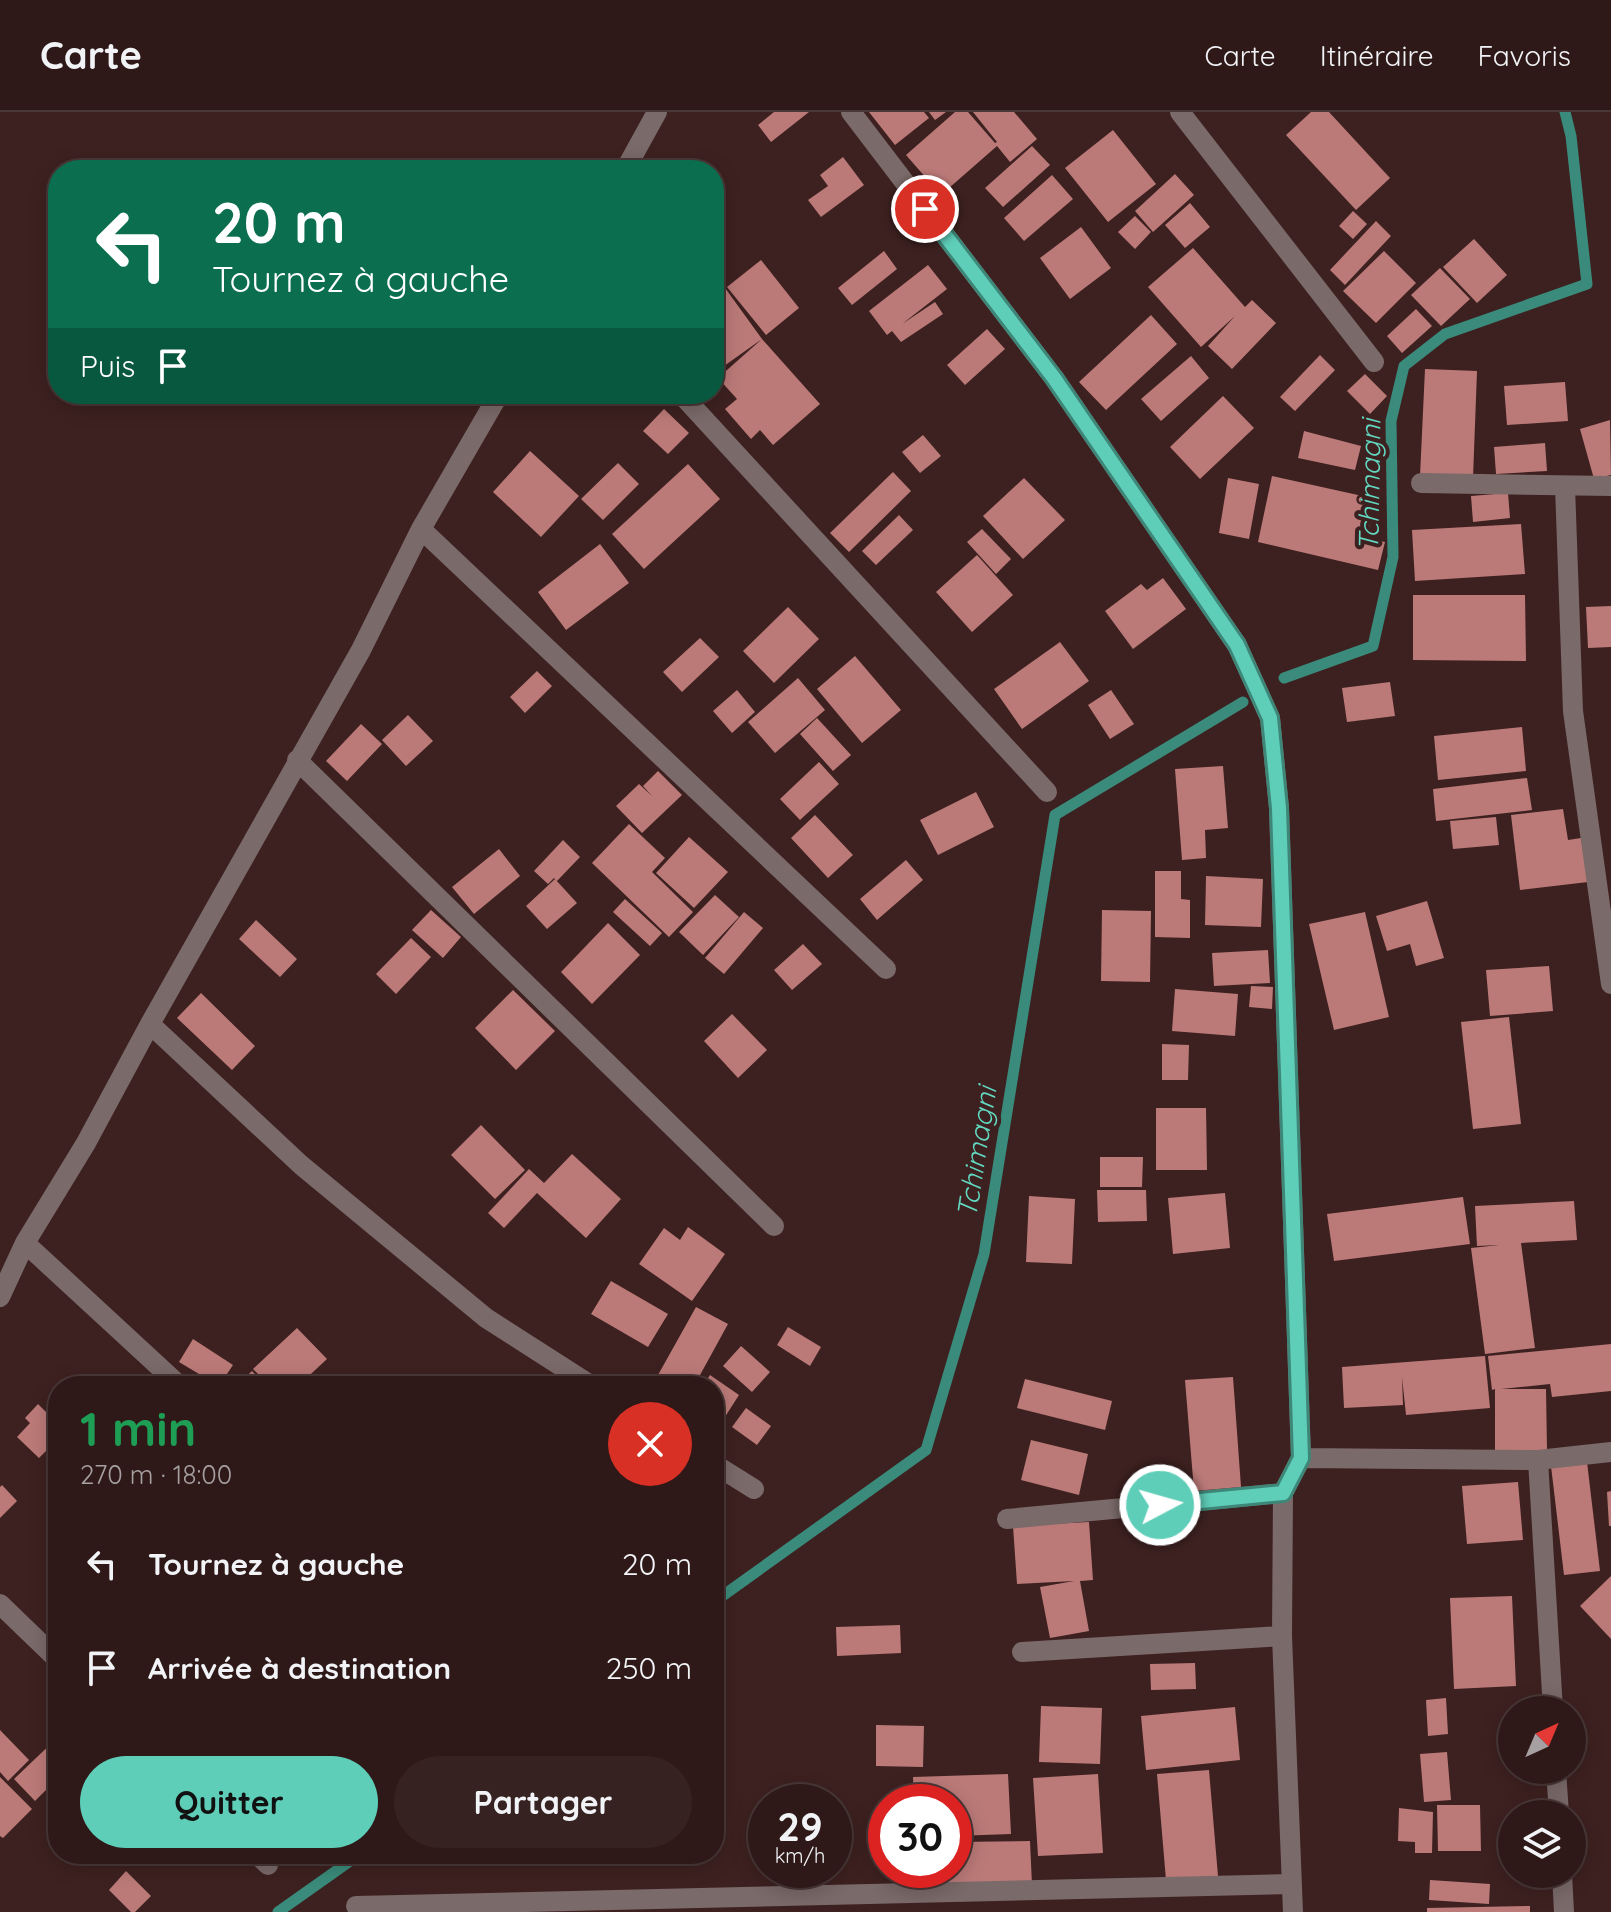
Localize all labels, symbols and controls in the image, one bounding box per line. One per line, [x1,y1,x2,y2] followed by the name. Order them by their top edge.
[40,31,142,79] text: Carte
[1204,38,1276,73] text: Carte
[1320,38,1434,73] text: Itinéraire
[1478,38,1571,73] text: Favoris
[891,175,959,243] pin
[212,187,346,257] text: 20 m
[903,187,947,231] icon: arrive
[80,192,184,296] icon: left
[212,256,509,301] text: Tournez à gauche
[151,344,195,388] icon: arrive
[80,347,135,385] text: Puis
[1350,416,1388,551] water label: Tchimagni
[948,1081,1004,1220] water label: Tchimagni
[80,1398,196,1458] text: 1 min
[608,1402,692,1486] button: close
[80,1458,232,1491] text: 270 m · 18:00
[1118,1463,1202,1547] position arrow
[80,1542,124,1586] icon: left
[148,1545,404,1583] text: Tournez à gauche
[622,1545,692,1583] text: 20 m
[80,1646,124,1690] icon: arrive
[148,1649,451,1687] text: Arrivée à destination
[606,1649,692,1687] text: 250 m
[1498,1696,1586,1784] north arrow
[1498,1696,1586,1888] map controls
[80,1756,378,1848] button: Quitter
[394,1756,692,1848] button: Partager
[868,1784,972,1888] speed limit sign: 30
[1498,1800,1586,1888] button: layers
[777,1801,823,1851] text: 29
[775,1843,825,1868] text: km/h

